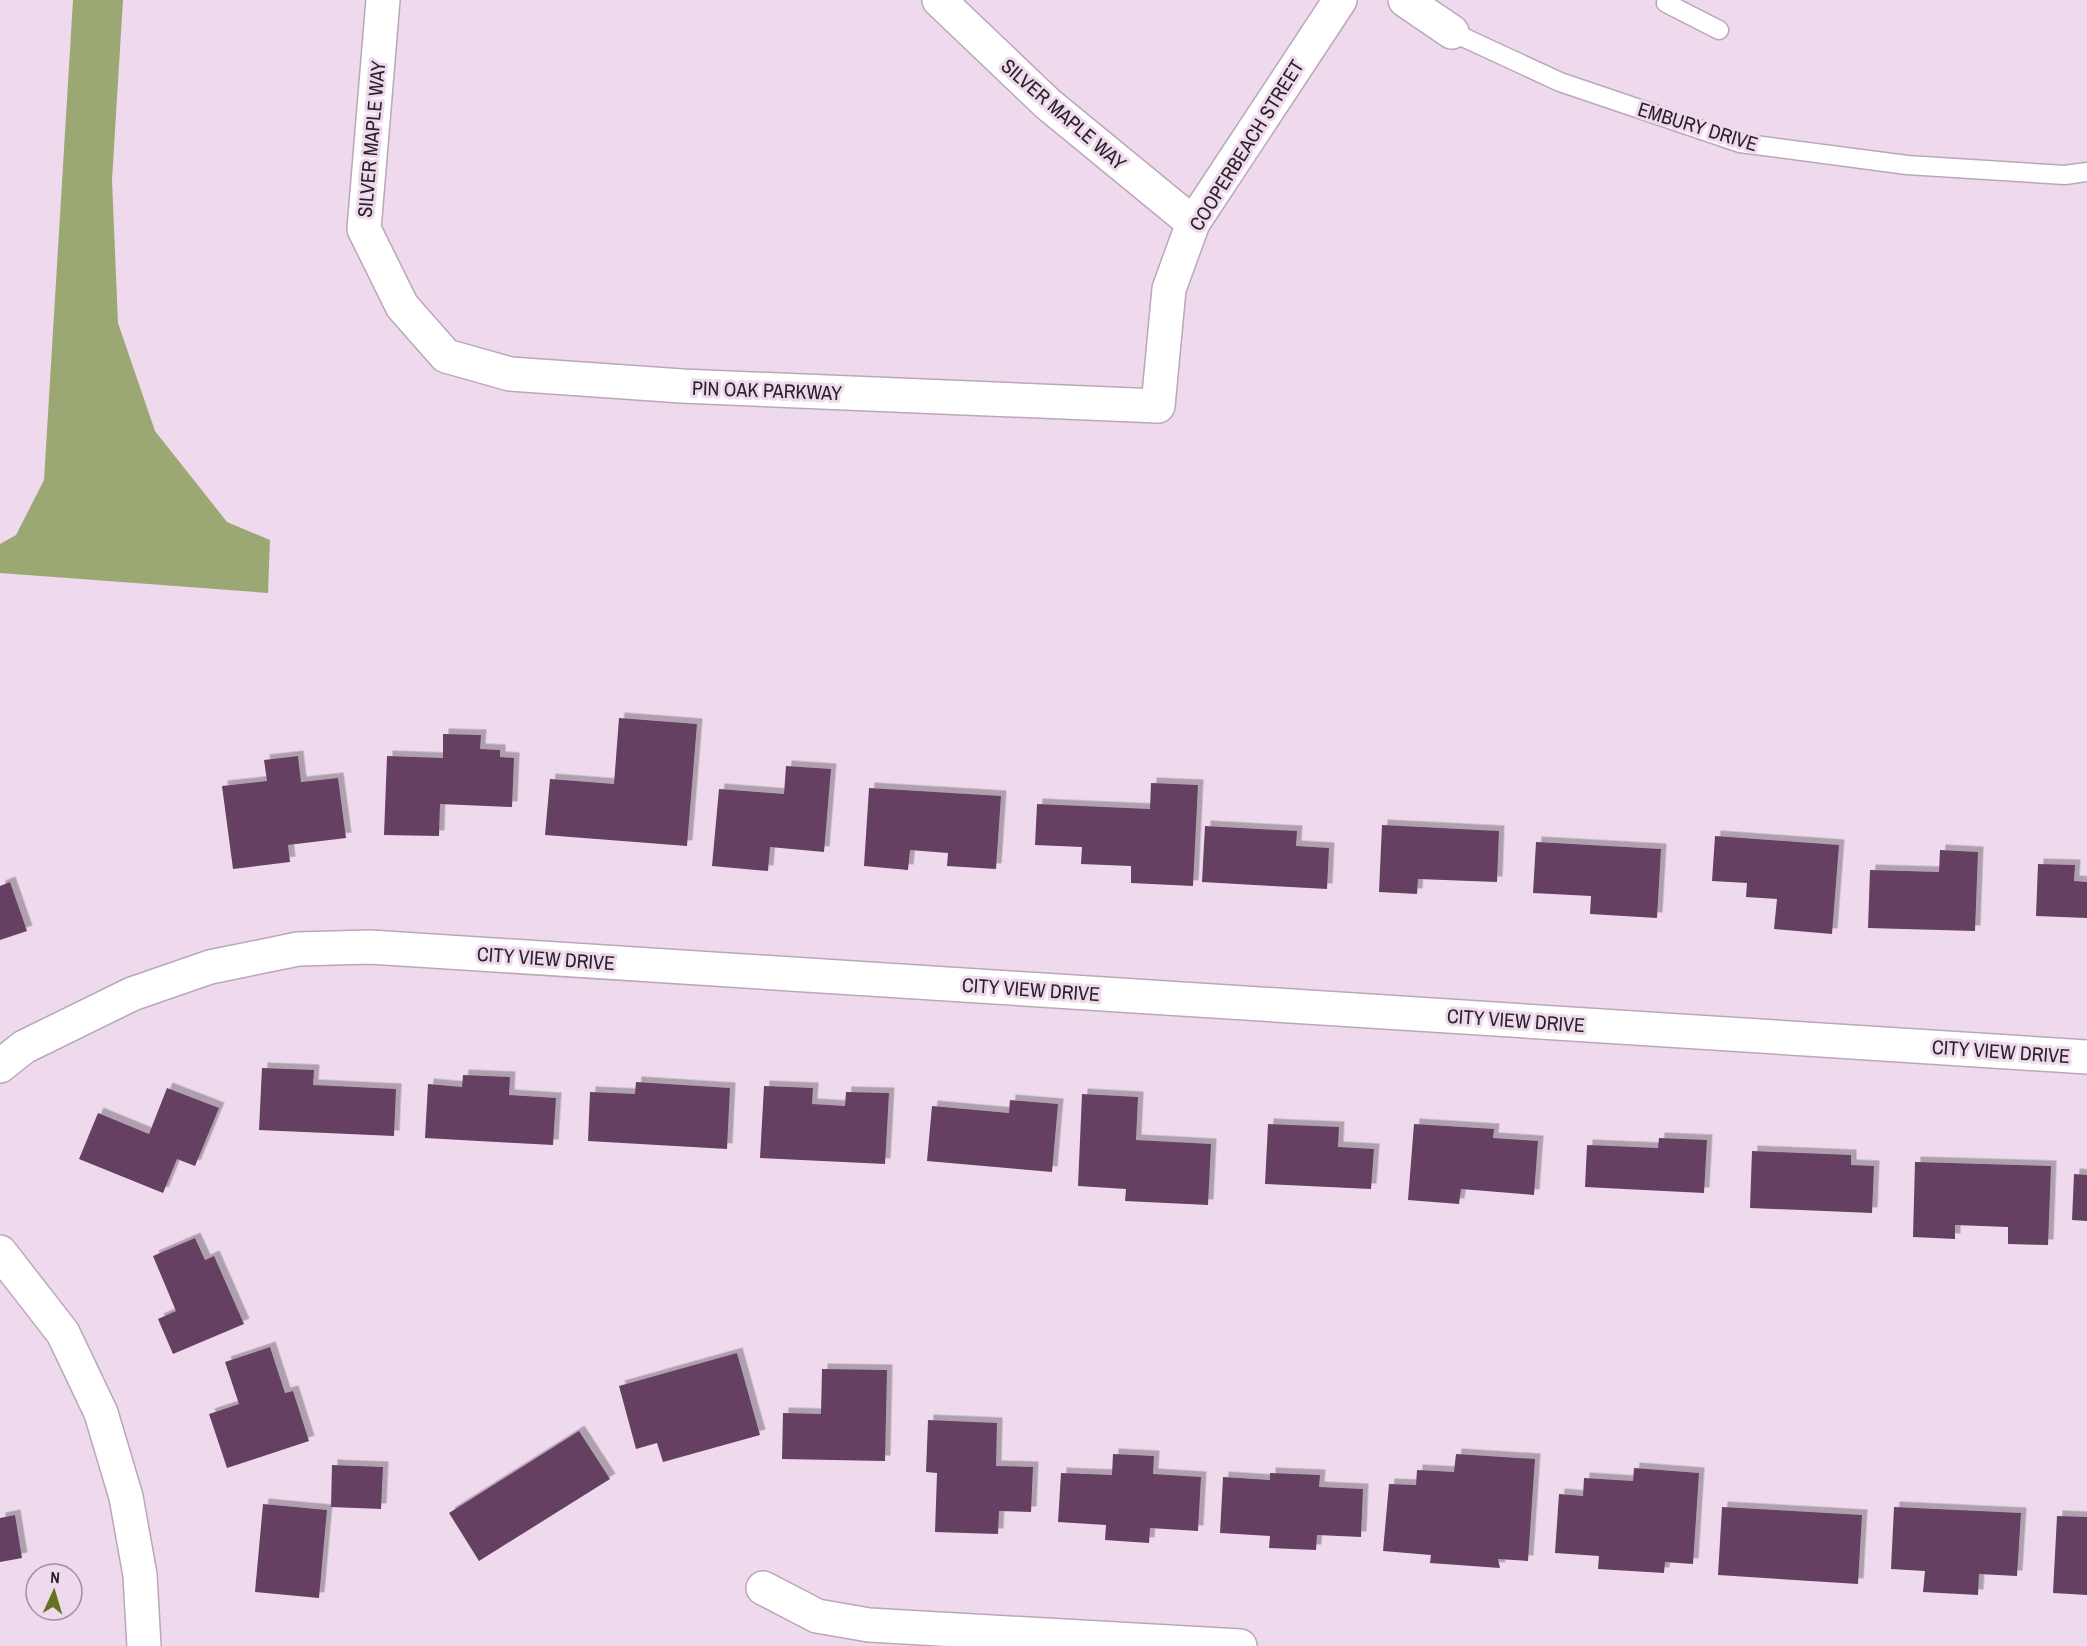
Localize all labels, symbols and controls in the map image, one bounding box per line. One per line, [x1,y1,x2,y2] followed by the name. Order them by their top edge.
[996,52,1132,176] street label: SILVER MAPLE WAY
[1182,54,1310,236] street label: COOPERBEACH STREET
[351,59,391,219] street label: SILVER MAPLE WAY
[1635,95,1761,157] street label: EMBURY DRIVE
[692,374,843,406] street label: PIN OAK PARKWAY
[476,940,616,976] street label: CITY VIEW DRIVE
[961,971,1101,1007] street label: CITY VIEW DRIVE
[1446,1002,1586,1038] street label: CITY VIEW DRIVE
[1931,1033,2071,1069] street label: CITY VIEW DRIVE
[24,1562,84,1622] north arrow
[50,1566,61,1588] text: N

